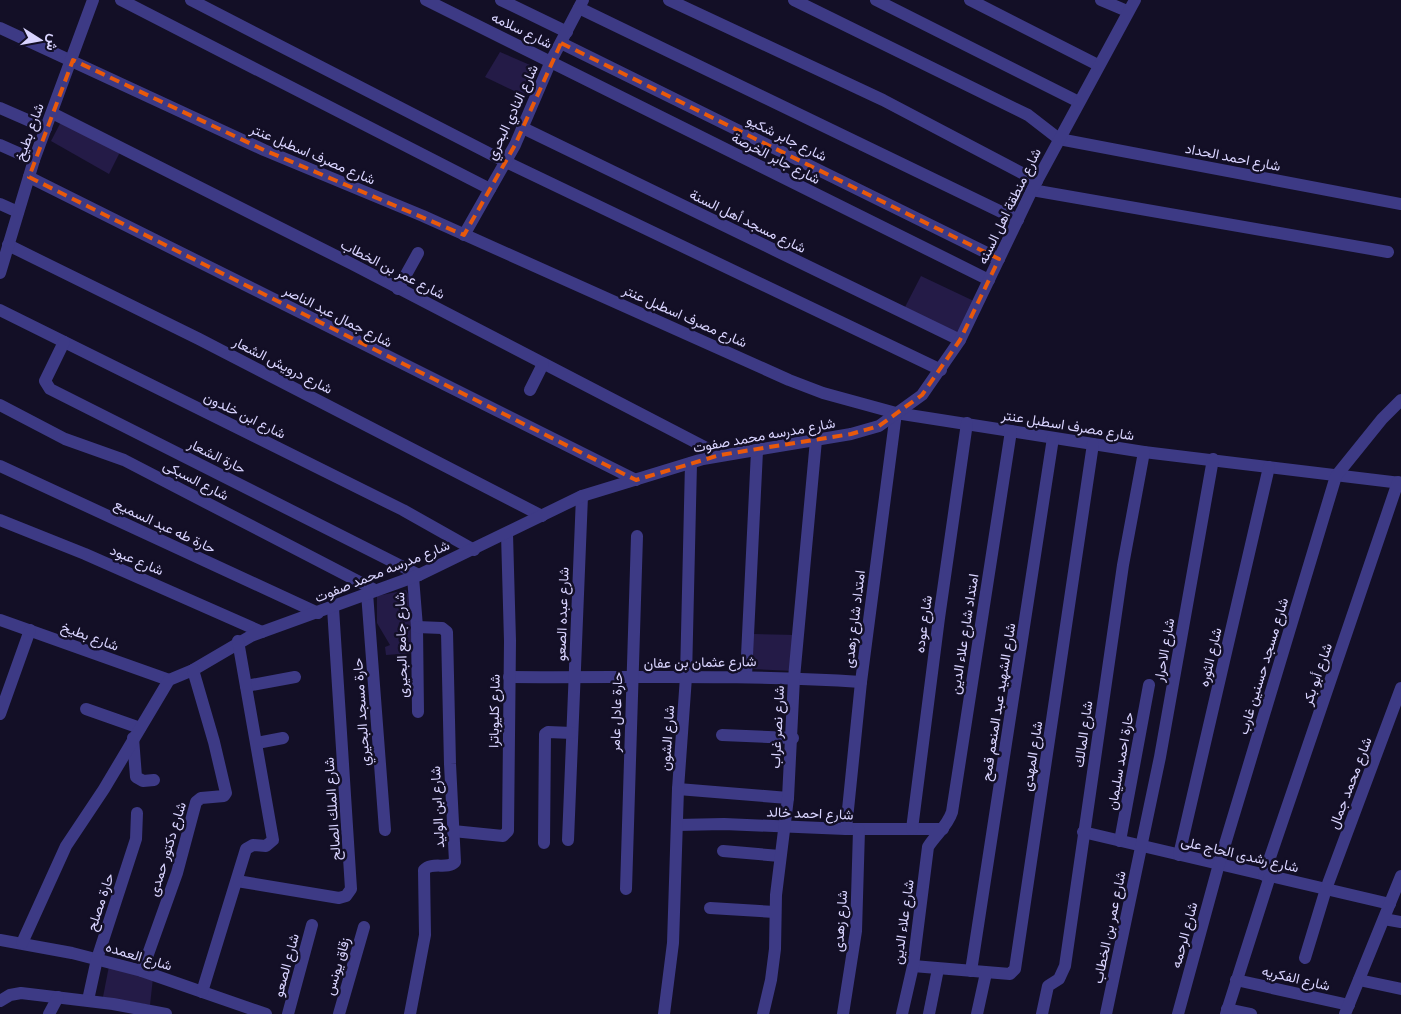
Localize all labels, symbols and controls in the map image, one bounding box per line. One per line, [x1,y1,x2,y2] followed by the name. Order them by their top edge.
[488,8,555,54] street label: شارع سلامه
[15,15,65,65] north arrow
[42,33,63,53] text: ش
[482,61,545,164] street label: شارع النادي البحري
[10,101,50,164] street label: شارع بطيخ
[743,111,830,167] street label: شارع جابر شكيو
[246,119,378,190] street label: شارع مصرف اسطبل عنتر
[728,128,823,190] street label: شارع جابر الخرصة
[1183,139,1282,177] street label: شارع احمد الحداد
[973,145,1047,268] street label: شارع منطقة اهل السنه
[686,185,809,259] street label: شارع مسجد أهل السنة
[337,235,448,305] street label: شارع عمر بن الخطاب
[279,280,396,353] street label: شارع جمال عبد الناصر
[618,280,750,353] street label: شارع مصرف اسطبل عنتر
[228,332,336,400] street label: شارع درويش الشعار
[200,387,289,444] street label: شارع ابن خلدون
[999,405,1136,446] street label: شارع مصرف اسطبل عنتر
[691,414,837,458] street label: شارع مدرسه محمد صفوت
[184,434,249,478] street label: حارة الشعار
[159,456,232,506] street label: شارع السبكى
[110,495,219,559] street label: حارة طه عبد السميع
[312,536,453,608] street label: شارع مدرسه محمد صفوت
[107,541,166,581] street label: شارع عبود
[551,567,575,661] street label: شارع عبده الصعو
[839,569,871,669] street label: امتداد شارع زهدى
[946,572,984,696] street label: امتداد شارع علاء الدين
[390,592,414,698] street label: شارع جامع البحيرى
[910,594,938,654] street label: شارع عوده
[1234,595,1294,737] street label: شارع مسجد حسنين غارب
[58,617,121,657] street label: شارع بطيخ
[1149,617,1180,685] street label: شارع الاحرار
[977,622,1021,783] street label: شارع الشهيد عبد المنعم قمح
[1194,626,1227,689] street label: شارع الثوره
[1298,640,1338,709] street label: شارع أبو بكر
[643,652,757,674] street label: شارع عثمان بن عفان
[348,657,377,767] street label: حارة مسجد البحيري
[606,672,627,753] street label: حارة عادل عامر
[484,674,506,748] street label: شارع كليوباترا
[766,685,790,769] street label: شارع نصر غراب
[1069,700,1099,769] street label: شارع المالك
[656,704,680,772] street label: شارع الشون
[1103,710,1137,812] street label: حارة احمد سليمان
[1018,720,1048,793] street label: شارع المهدى
[1324,735,1378,832] street label: شارع محمد جمال
[319,757,347,861] street label: شارع الملك الصالح
[426,765,450,848] street label: شارع ابن الوليد
[144,800,192,899] street label: شارع دكتور حمدى
[766,802,854,826] street label: شارع احمد خالد
[1179,832,1301,878] street label: شارع رشدى الحاج على
[1088,869,1132,985] street label: شارع عمر بن الخطاب
[82,871,120,934] street label: حارة مصلح
[888,878,920,966] street label: شارع علاء الدين
[829,889,853,953] street label: شارع زهدى
[1167,900,1203,970] street label: شارع الرحمه
[269,931,305,999] street label: شارع الصعو
[320,935,354,997] street label: زقاق يونس
[103,937,174,977] street label: شارع العمده
[1260,961,1332,997] street label: شارع الفكريه

